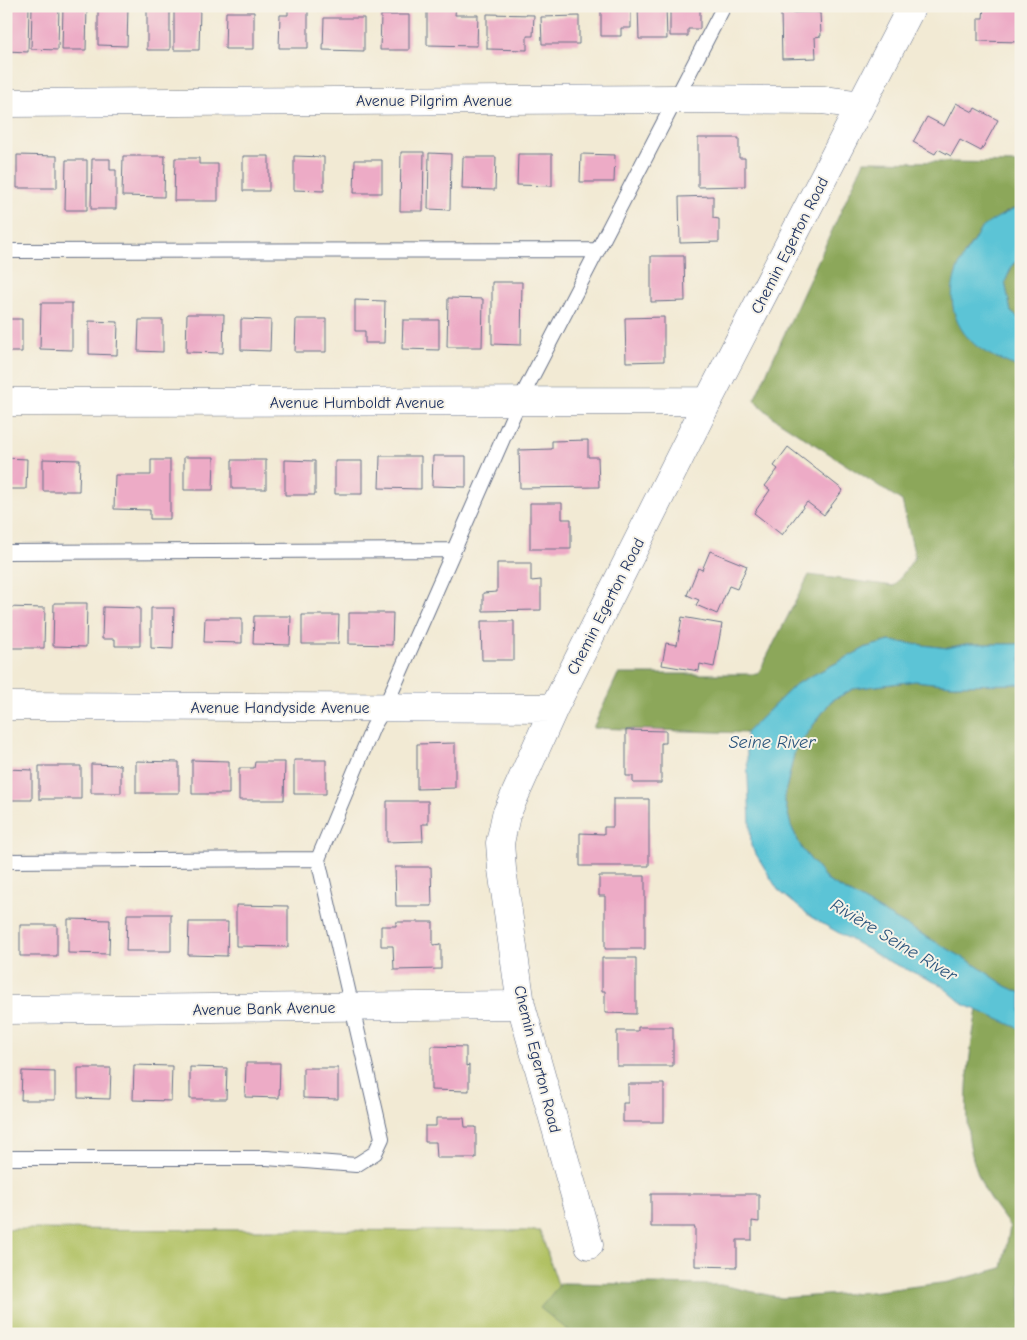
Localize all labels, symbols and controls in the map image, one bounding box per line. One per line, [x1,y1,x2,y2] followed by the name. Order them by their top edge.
[356,92,512,110] street label: Avenue Pilgrim Avenue
[748,174,832,317] street label: Chemin Egerton Road
[270,394,444,412] street label: Avenue Humboldt Avenue
[564,535,648,678] street label: Chemin Egerton Road
[190,699,370,717] street label: Avenue Handyside Avenue
[729,732,816,753] water label: Seine River
[827,894,961,987] water label: Rivière Seine River
[510,984,564,1135] street label: Chemin Egerton Road
[192,999,336,1019] street label: Avenue Bank Avenue

